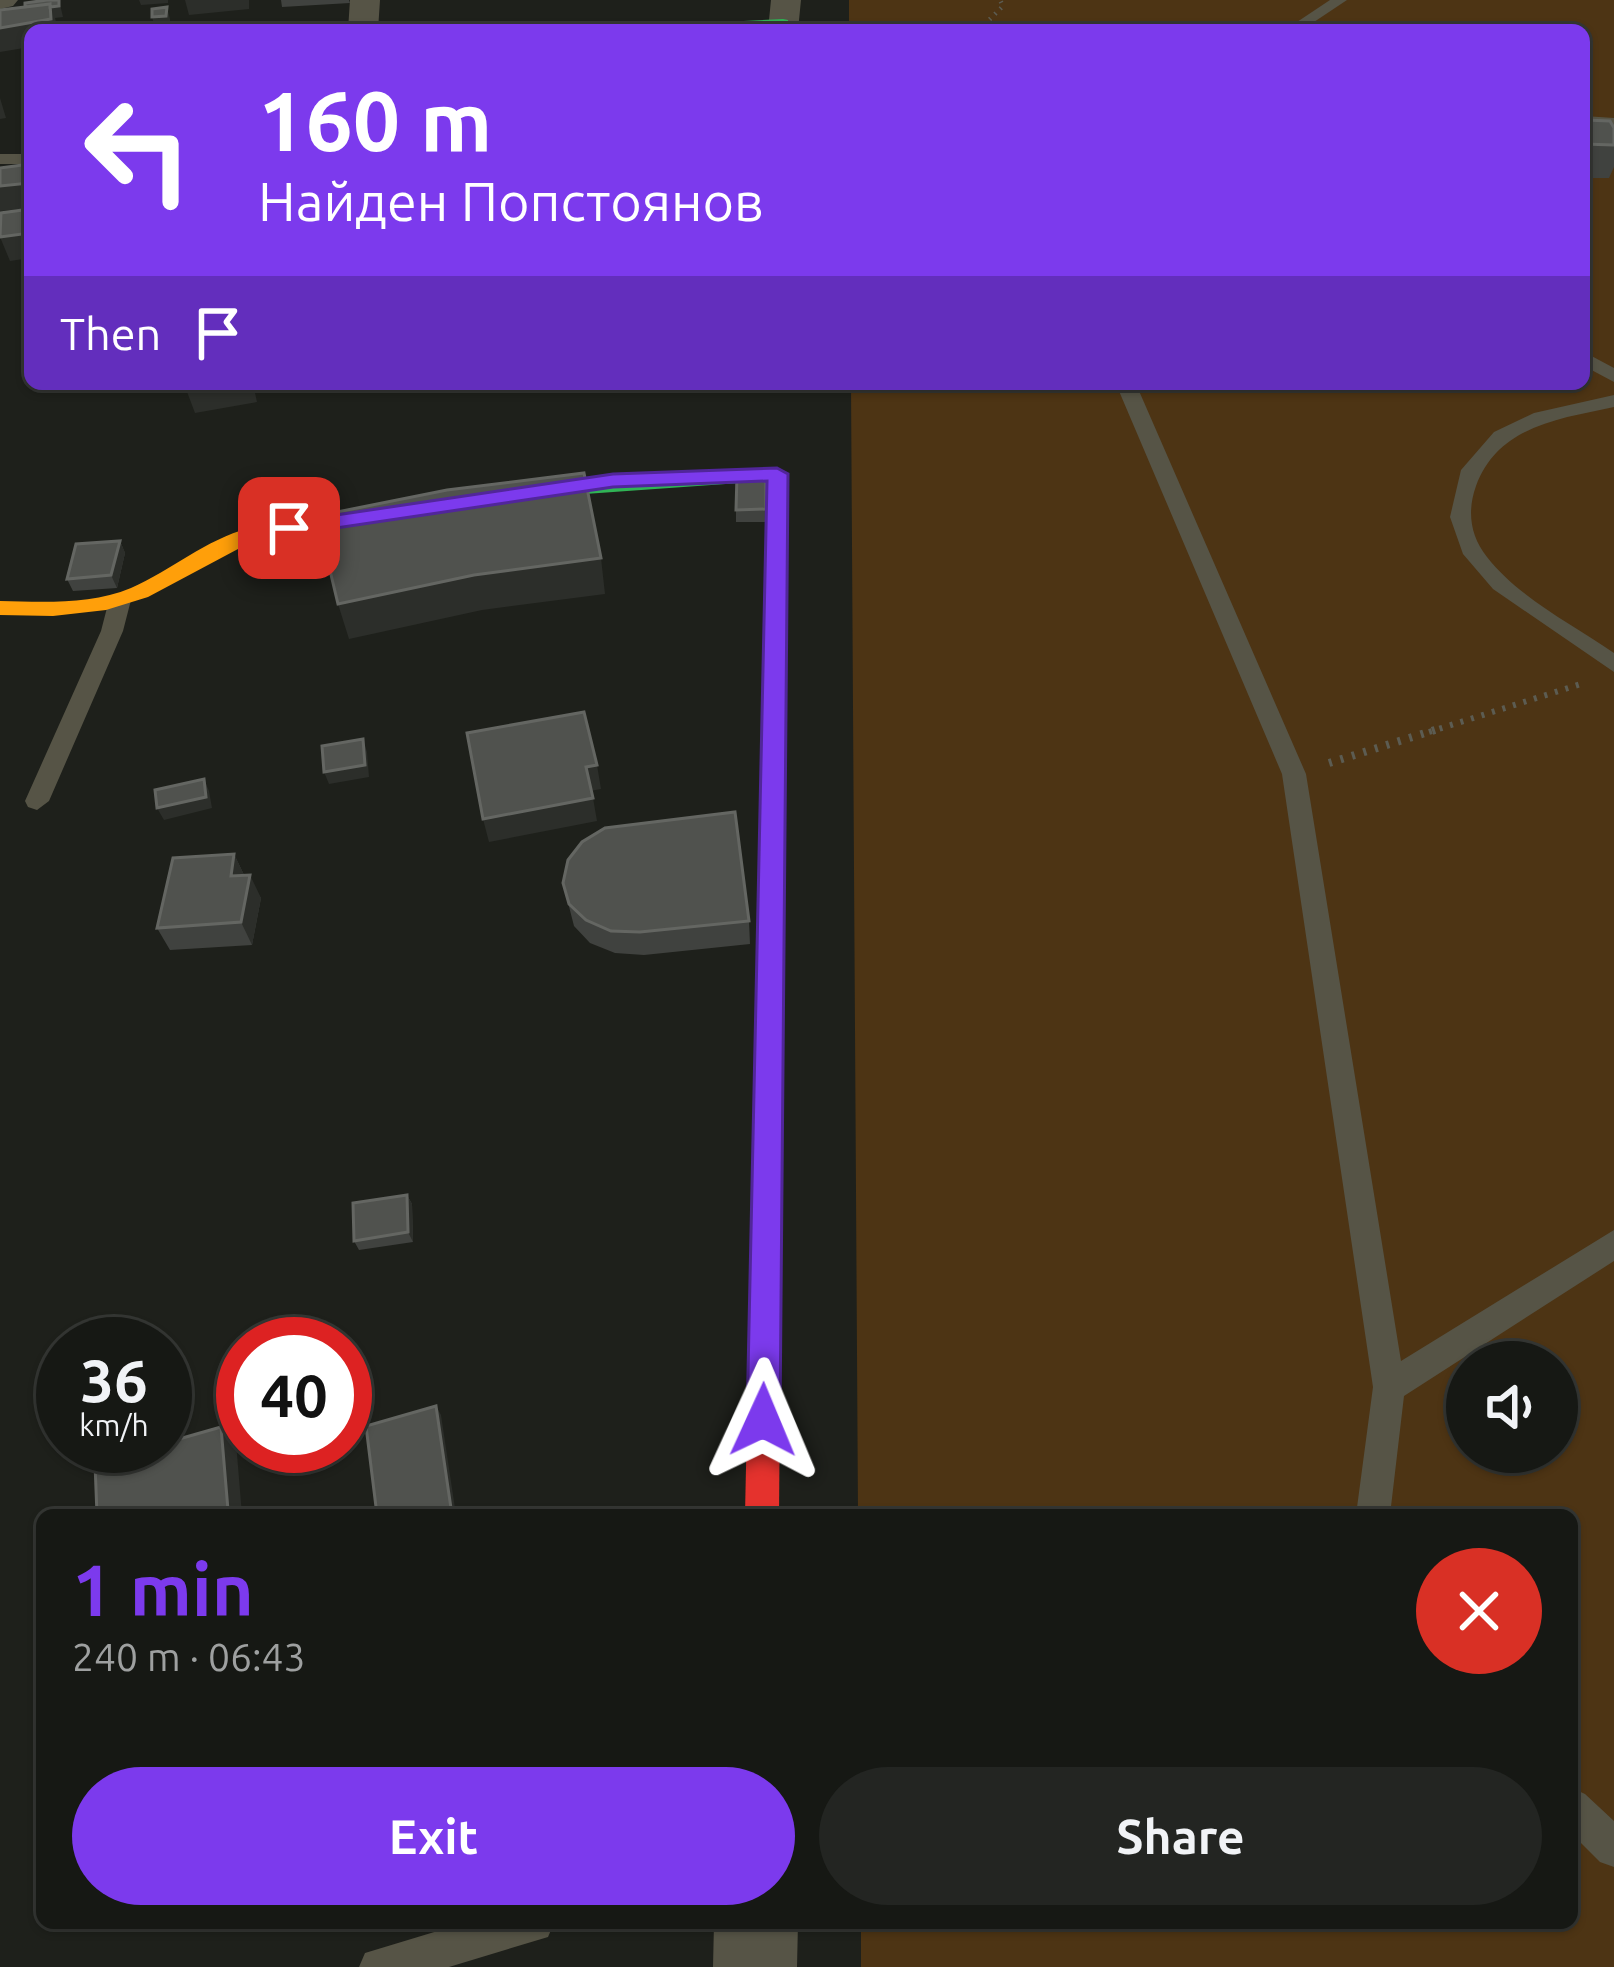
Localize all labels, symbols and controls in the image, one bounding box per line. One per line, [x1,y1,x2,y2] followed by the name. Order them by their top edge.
[60,72,216,228] icon: left
[258,73,492,167] text: 160 m
[258,171,764,231] text: Найден Попстоянов
[185,300,251,366] icon: arrive
[60,308,161,359] text: Then
[238,477,340,579] pin
[256,495,322,561] icon: arrive
[216,1317,372,1473] speed limit sign: 40
[1446,1341,1578,1473] map controls
[1446,1341,1578,1473] button: sound
[80,1346,148,1413] text: 36
[700,1357,826,1483] position arrow
[79,1408,149,1442] text: km/h
[1416,1548,1542,1674] button: close
[72,1549,254,1630] text: 1 min
[72,1635,306,1678] text: 240 m · 06:43
[72,1767,795,1905] button: Exit
[819,1767,1542,1905] button: Share

